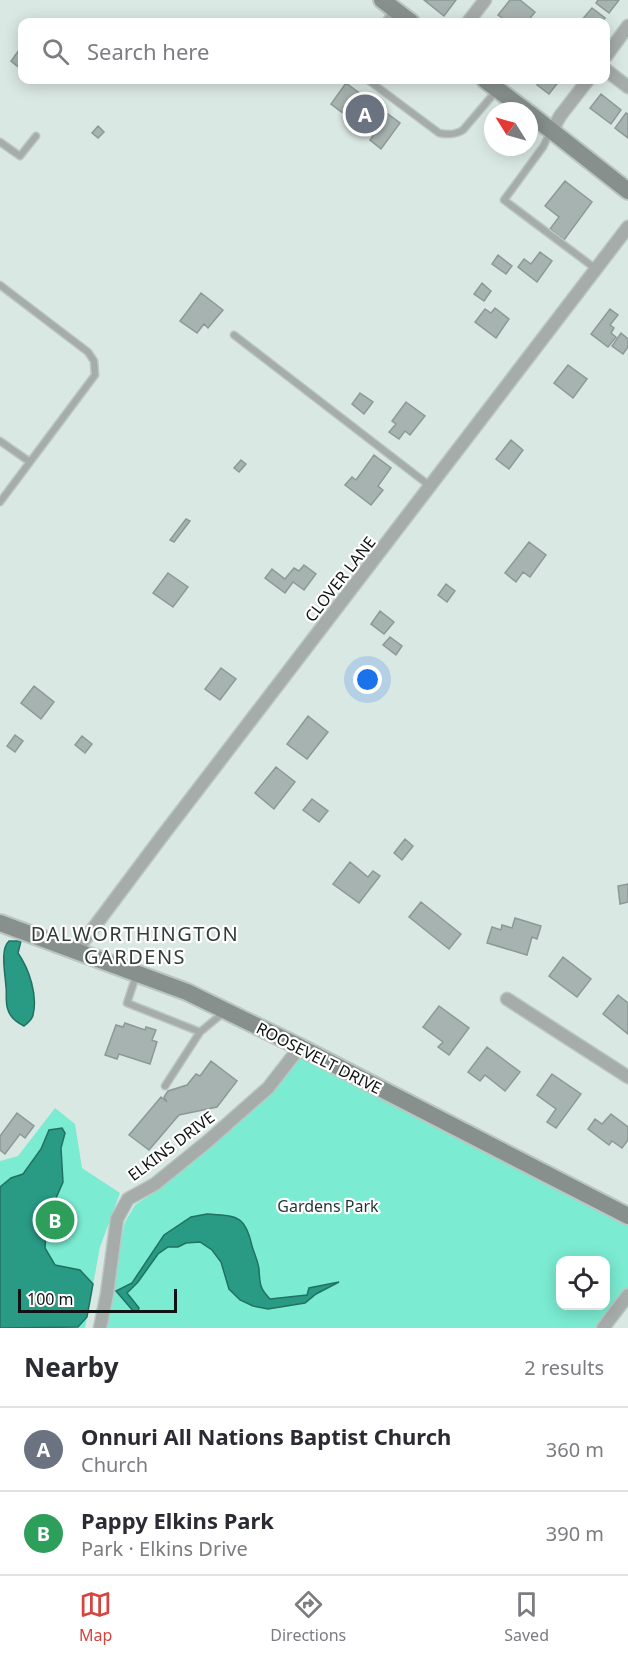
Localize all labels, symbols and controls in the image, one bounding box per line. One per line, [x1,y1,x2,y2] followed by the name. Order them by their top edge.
[18,18,610,84] search box
[39,35,72,68] icon: search
[87,36,209,66] text: Search here
[346,92,385,136] pin: A
[484,102,538,156] north arrow
[300,532,380,626] street label: CLOVER LANE
[353,665,382,694] your location
[31,920,239,970] district label: DALWORTHINGTON GARDENS
[253,1017,385,1099] street label: ROOSEVELT DRIVE
[123,1106,219,1186] street label: ELKINS DRIVE
[277,1195,379,1217] park label: Gardens Park
[36,1198,74,1242] pin: B
[556,1256,610,1310] map controls
[556,1256,610,1310] button: locate
[18,1286,177,1314] scale bar
[27,1288,74,1310] text: 100 m
[24,1349,119,1385] text: Nearby
[524,1354,604,1381] text: 2 results
[81,1421,451,1451] text: Onnuri All Nations Baptist Church
[37,1436,50,1463] text: A
[546,1436,604,1463] text: 360 m
[81,1451,148,1478] text: Church
[81,1505,274,1535] text: Pappy Elkins Park
[37,1520,50,1547] text: B
[546,1520,604,1547] text: 390 m
[81,1535,248,1562] text: Park · Elkins Drive
[79,1588,112,1646] tab: Map
[270,1588,346,1646] tab: Directions
[504,1588,549,1646] tab: Saved

